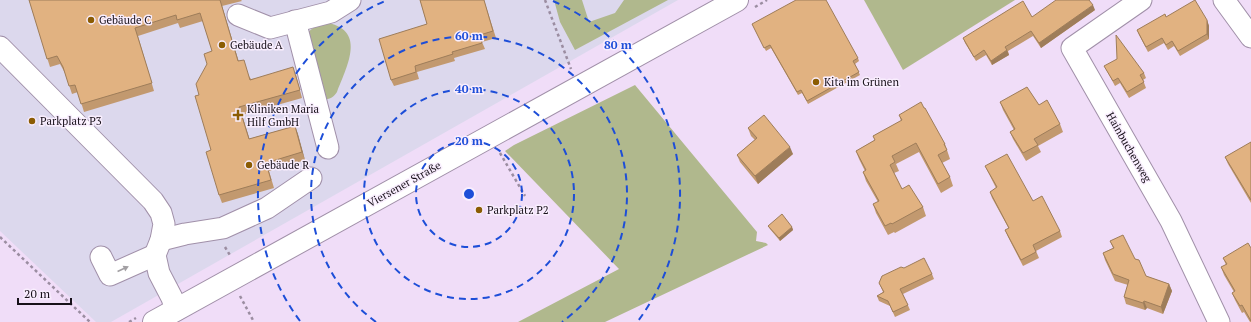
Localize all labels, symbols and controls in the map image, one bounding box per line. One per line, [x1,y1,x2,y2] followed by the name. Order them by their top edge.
[99,13,151,27] place label: Gebäude C
[86,15,96,25] marker: Gebäude C
[455,28,483,43] text: 60 m
[604,37,632,52] text: 80 m
[230,38,283,52] place label: Gebäude A
[217,40,227,50] marker: Gebäude A
[824,75,899,89] place label: Kita im Grünen
[811,77,821,87] marker: Kita im Grünen
[455,81,483,96] text: 40 m
[247,102,319,129] place label: Kliniken Maria Hilf GmbH
[232,109,244,121] marker: Kliniken Maria Hilf GmbH
[1103,109,1155,185] street label: Hainbuchenweg
[40,114,102,128] place label: Parkplatz P3
[27,116,37,126] marker: Parkplatz P3
[455,133,483,148] text: 20 m
[257,158,309,172] place label: Gebäude R
[365,158,444,210] street label: Viersener Straße
[244,160,254,170] marker: Gebäude R
[462,187,476,201] centre of rings
[487,203,549,217] place label: Parkplatz P2
[474,205,484,215] marker: Parkplatz P2
[118,266,129,272] one-way arrow
[18,280,71,306] scale bar
[24,286,51,301] text: 20 m

